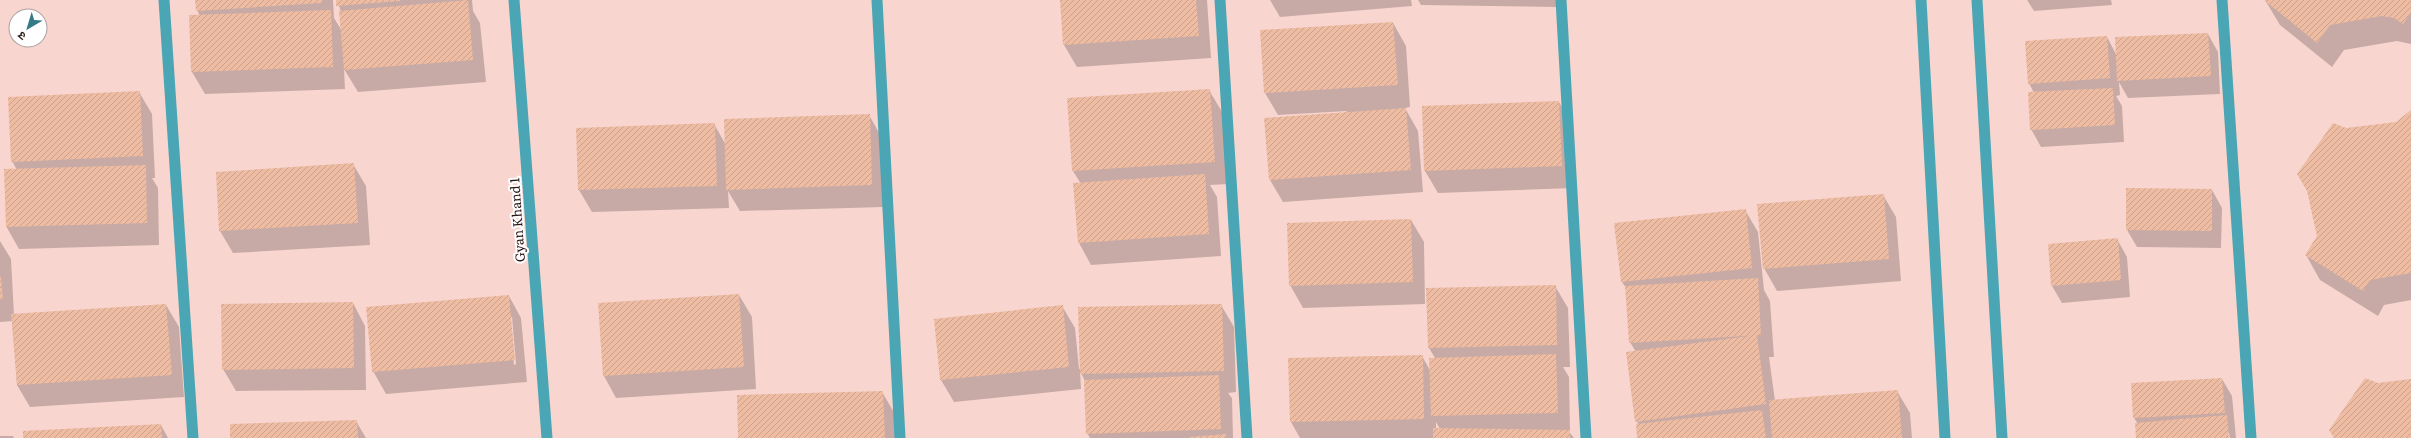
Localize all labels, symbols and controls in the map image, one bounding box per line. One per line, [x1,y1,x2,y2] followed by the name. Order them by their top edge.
[8,8,48,48] north arrow
[13,28,29,45] text: उ
[504,177,529,263] street label: Gyan Khand 1

